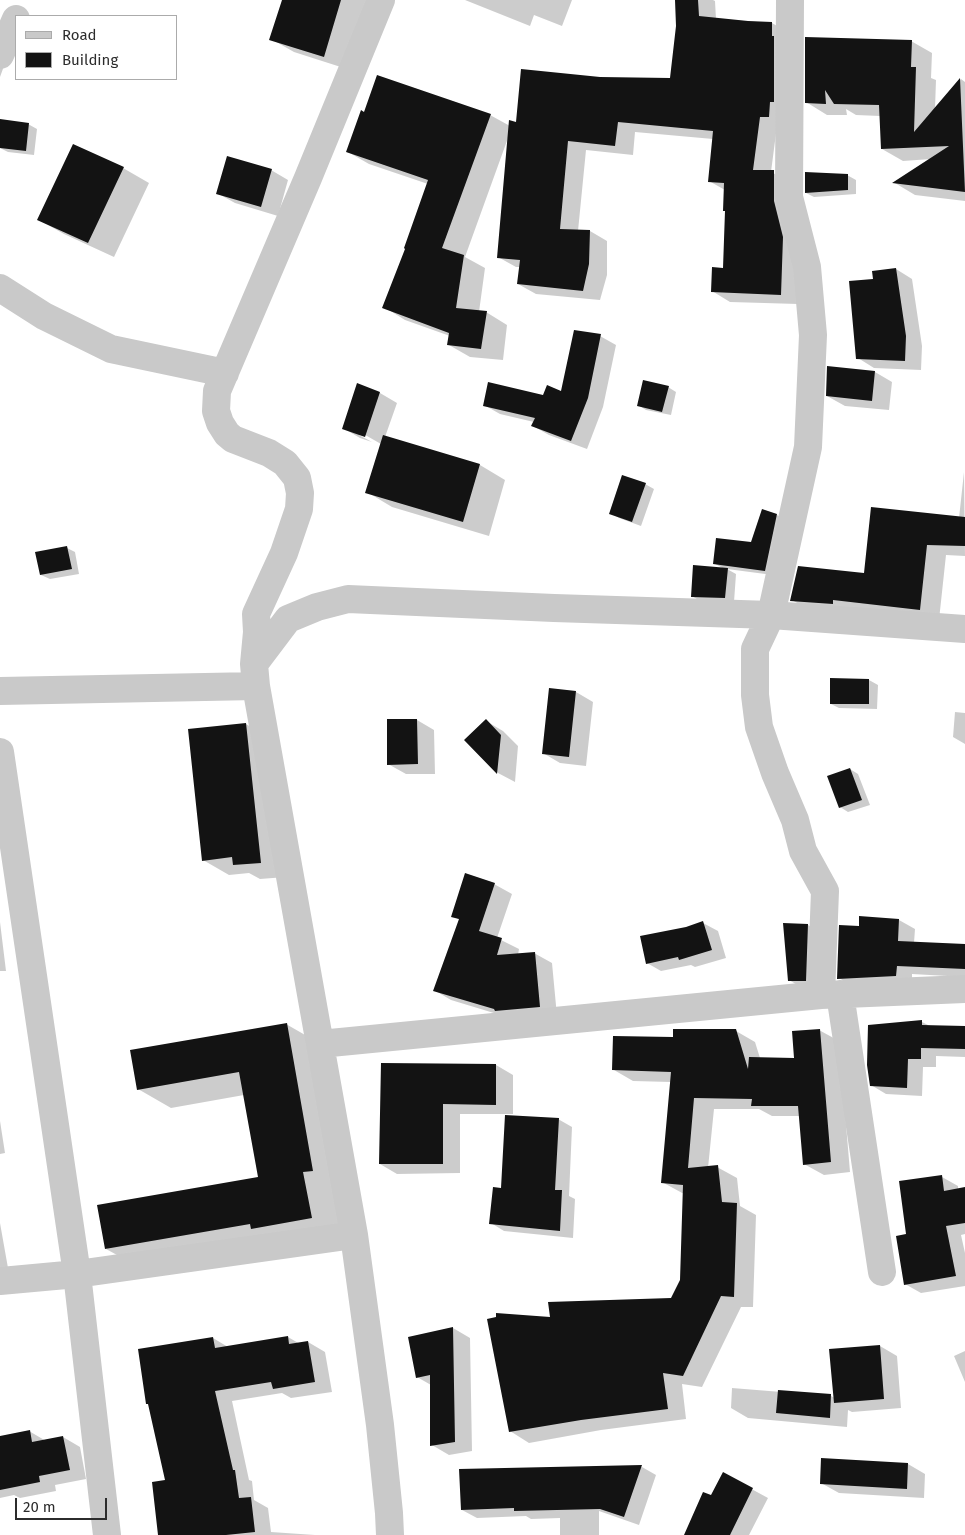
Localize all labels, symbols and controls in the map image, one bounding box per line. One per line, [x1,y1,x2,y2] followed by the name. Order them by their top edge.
[15,15,178,80] legend
[62,26,97,44] text: Road
[62,51,118,69] text: Building
[18,1488,110,1520] scale bar
[23,1498,56,1516] text: 20 m

